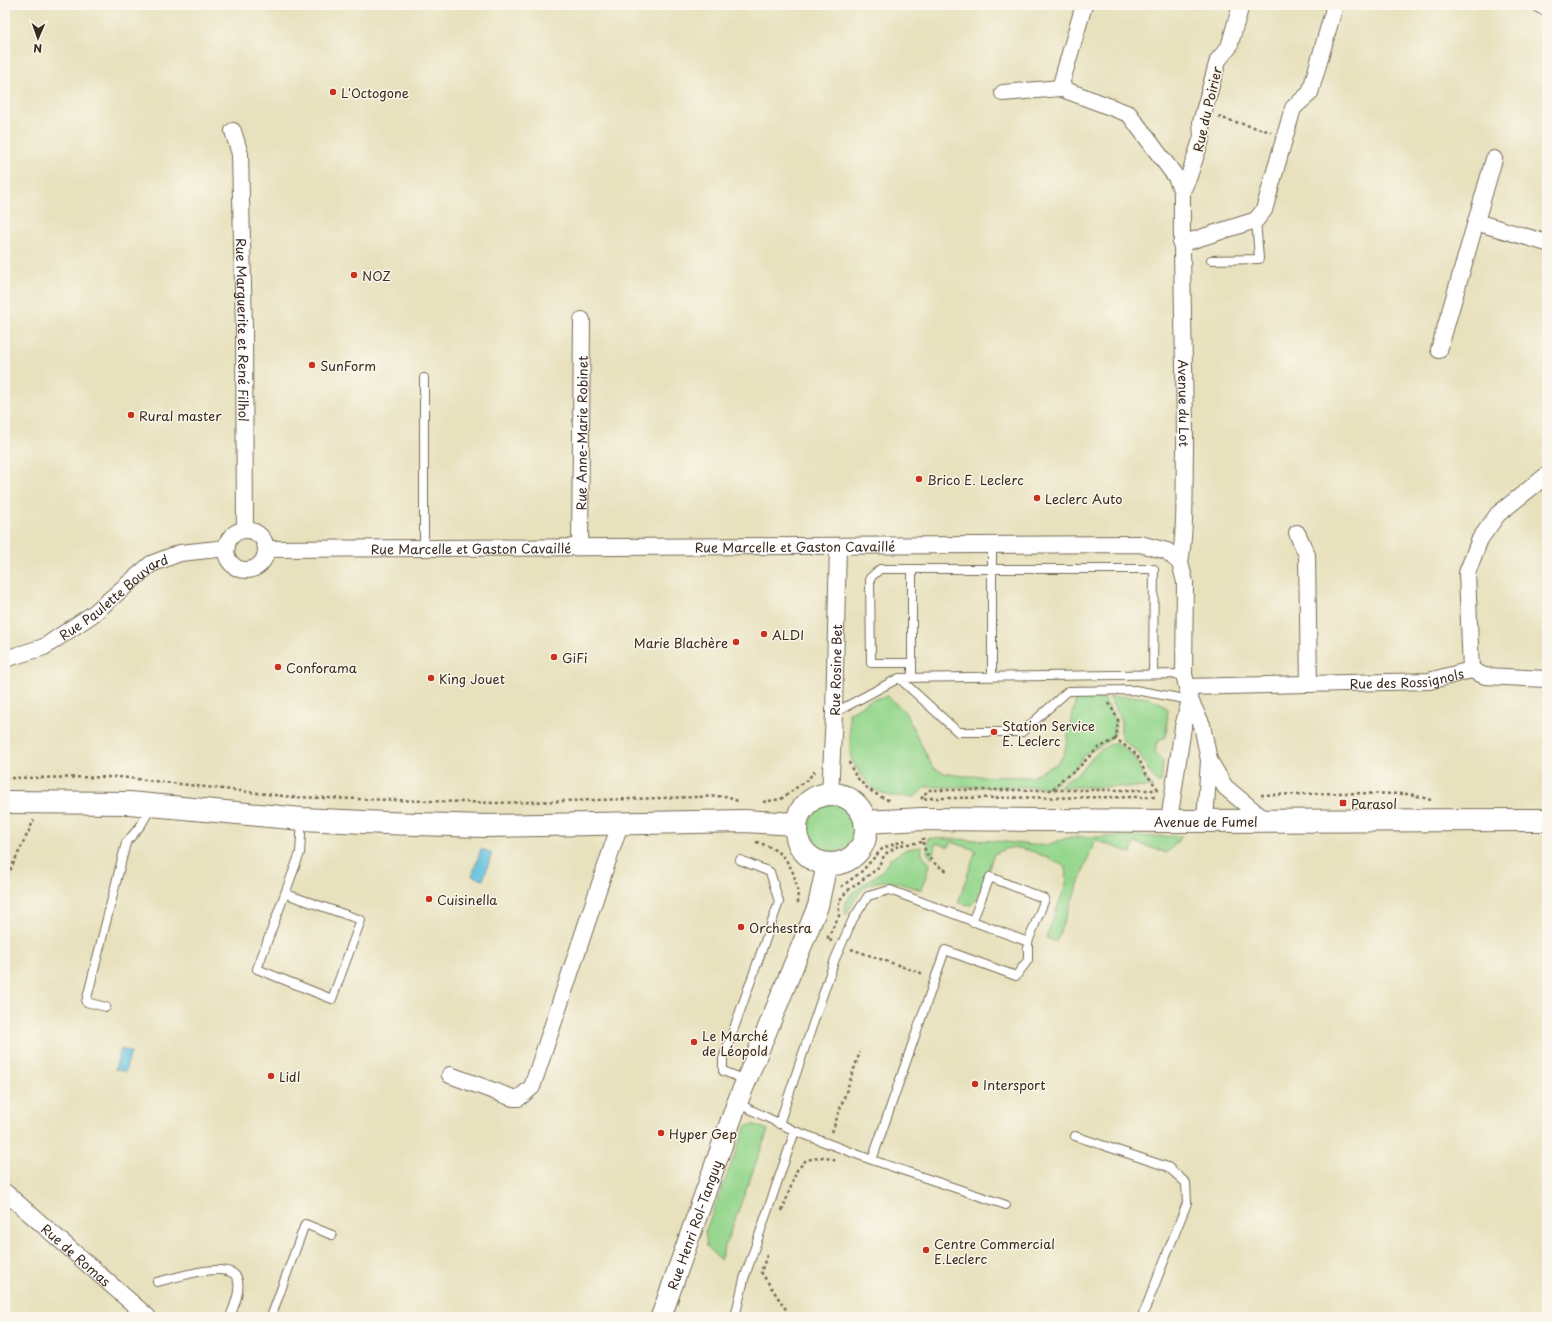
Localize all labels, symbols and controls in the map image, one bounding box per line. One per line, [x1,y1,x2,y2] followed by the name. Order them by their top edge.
[18,18,58,58] north arrow
[33,40,42,57] text: N
[1188,64,1226,154] street label: Rue du Poirier
[341,83,409,102] place label: L'Octogone
[328,87,338,97] marker: L'Octogone
[232,238,254,422] street label: Rue Marguerite et René Filhol
[362,266,391,285] place label: NOZ
[349,270,359,280] marker: NOZ
[320,356,376,375] place label: SunForm
[571,356,591,510] street label: Rue Anne-Marie Robinet
[1174,359,1194,448] street label: Avenue du Lot
[307,360,317,370] marker: SunForm
[139,406,222,425] place label: Rural master
[126,410,136,420] marker: Rural master
[927,470,1024,489] place label: Brico E. Leclerc
[914,474,924,484] marker: Brico E. Leclerc
[1045,489,1122,508] place label: Leclerc Auto
[1032,493,1042,503] marker: Leclerc Auto
[695,536,895,556] street label: Rue Marcelle et Gaston Cavaillé
[371,538,571,558] street label: Rue Marcelle et Gaston Cavaillé
[55,549,170,644] street label: Rue Paulette Bouvard
[824,624,846,716] street label: Rue Rosine Bet
[772,625,804,644] place label: ALDI
[759,629,769,639] marker: ALDI
[634,633,728,652] place label: Marie Blachère
[731,637,741,647] marker: Marie Blachère
[562,648,587,667] place label: GiFi
[549,652,559,662] marker: GiFi
[286,658,358,677] place label: Conforama
[273,662,283,672] marker: Conforama
[1349,663,1466,692] street label: Rue des Rossignols
[439,669,505,688] place label: King Jouet
[426,673,436,683] marker: King Jouet
[1002,716,1095,750] place label: Station Service E. Leclerc
[989,727,999,737] marker: Station Service E. Leclerc
[1351,794,1397,813] place label: Parasol
[1338,798,1348,808] marker: Parasol
[1154,811,1258,831] street label: Avenue de Fumel
[437,890,498,909] place label: Cuisinella
[424,894,434,904] marker: Cuisinella
[749,918,812,937] place label: Orchestra
[736,922,746,932] marker: Orchestra
[702,1026,768,1060] place label: Le Marché de Léopold
[689,1037,699,1047] marker: Le Marché de Léopold
[279,1067,300,1086] place label: Lidl
[266,1071,276,1081] marker: Lidl
[983,1075,1045,1094] place label: Intersport
[970,1079,980,1089] marker: Intersport
[669,1124,737,1143] place label: Hyper Gep
[656,1128,666,1138] marker: Hyper Gep
[662,1157,726,1292] street label: Rue Henri Rol-Tanguy
[38,1219,115,1290] street label: Rue de Romas
[934,1234,1055,1268] place label: Centre Commercial E.Leclerc
[921,1245,931,1255] marker: Centre Commercial E.Leclerc

